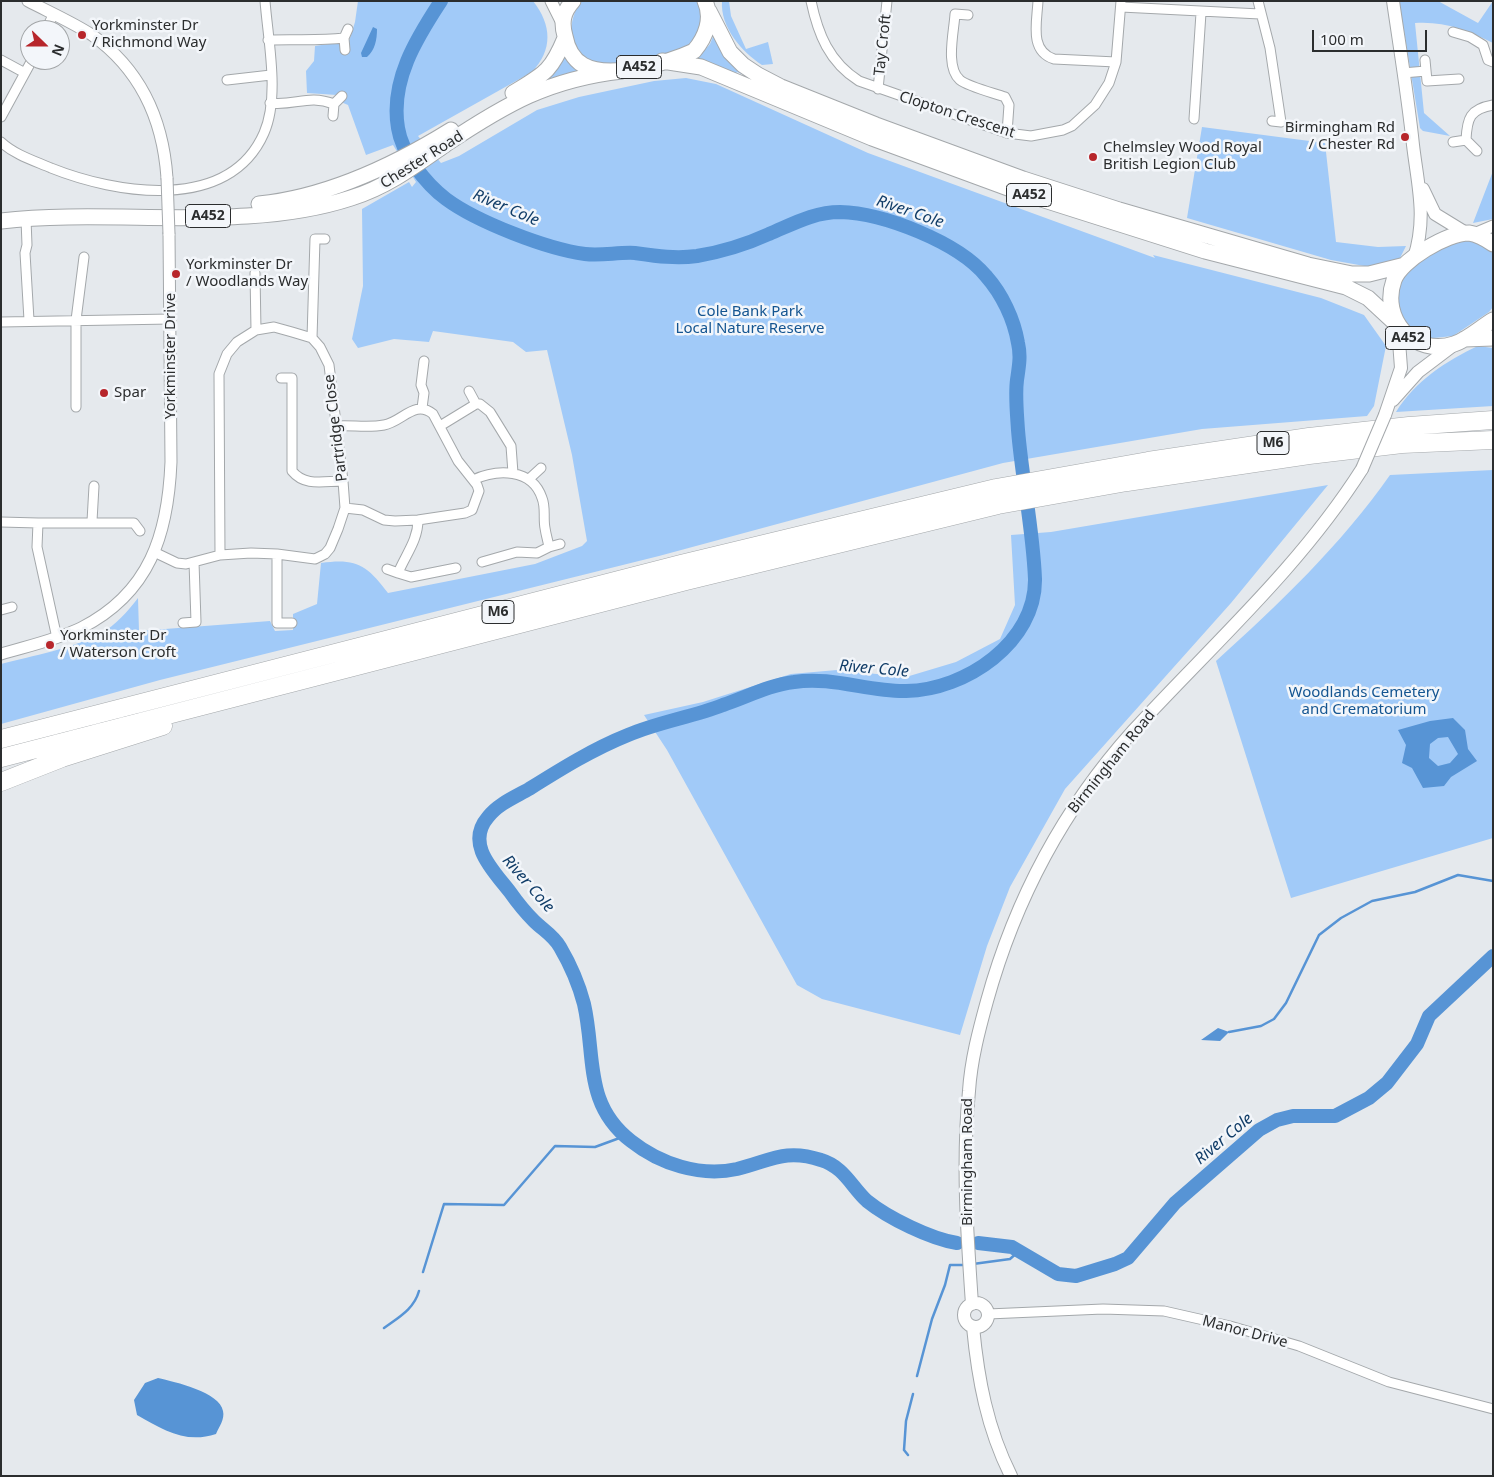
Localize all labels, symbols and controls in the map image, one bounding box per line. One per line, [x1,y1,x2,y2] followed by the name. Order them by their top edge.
[871,13,895,77] street label: Tay Croft
[92,17,206,52] place label: Yorkminster Dr / Richmond Way
[20,20,70,70] north arrow
[1314,20,1429,52] scale bar
[76,29,88,41] marker: Yorkminster Dr / Richmond Way
[1320,29,1364,49] text: 100 m
[48,42,69,59] text: N
[616,56,662,78] road number: A452
[897,88,1017,142] street label: Clopton Crescent
[1285,119,1395,154] place label: Birmingham Rd / Chester Rd
[377,127,467,193] street label: Chester Road
[1399,131,1411,143] marker: Birmingham Rd / Chester Rd
[1103,139,1262,174] place label: Chelmsley Wood Royal British Legion Club
[1087,151,1099,163] marker: Chelmsley Wood Royal British Legion Club
[1006,184,1052,206] road number: A452
[470,186,542,230] water label: River Cole
[874,192,946,232] water label: River Cole
[186,205,230,228] road number: A452
[186,256,308,291] place label: Yorkminster Dr / Woodlands Way
[170,268,182,280] marker: Yorkminster Dr / Woodlands Way
[162,293,180,419] street label: Yorkminster Drive
[676,303,824,338] park label: Cole Bank Park Local Nature Reserve
[1386,326,1430,349] road number: A452
[320,373,352,483] street label: Partridge Close
[114,384,146,402] place label: Spar
[98,387,110,399] marker: Spar
[1257,432,1289,454] road number: M6
[482,600,514,624] road number: M6
[60,627,176,662] place label: Yorkminster Dr / Waterson Croft
[44,639,56,651] marker: Yorkminster Dr / Waterson Croft
[838,656,910,682] water label: River Cole
[1288,684,1440,719] park label: Woodlands Cemetery and Crematorium
[1065,707,1159,817] street label: Birmingham Road
[498,851,558,917] water label: River Cole
[959,1098,977,1226] street label: Birmingham Road
[1191,1109,1257,1169] water label: River Cole
[1200,1312,1290,1352] street label: Manor Drive

